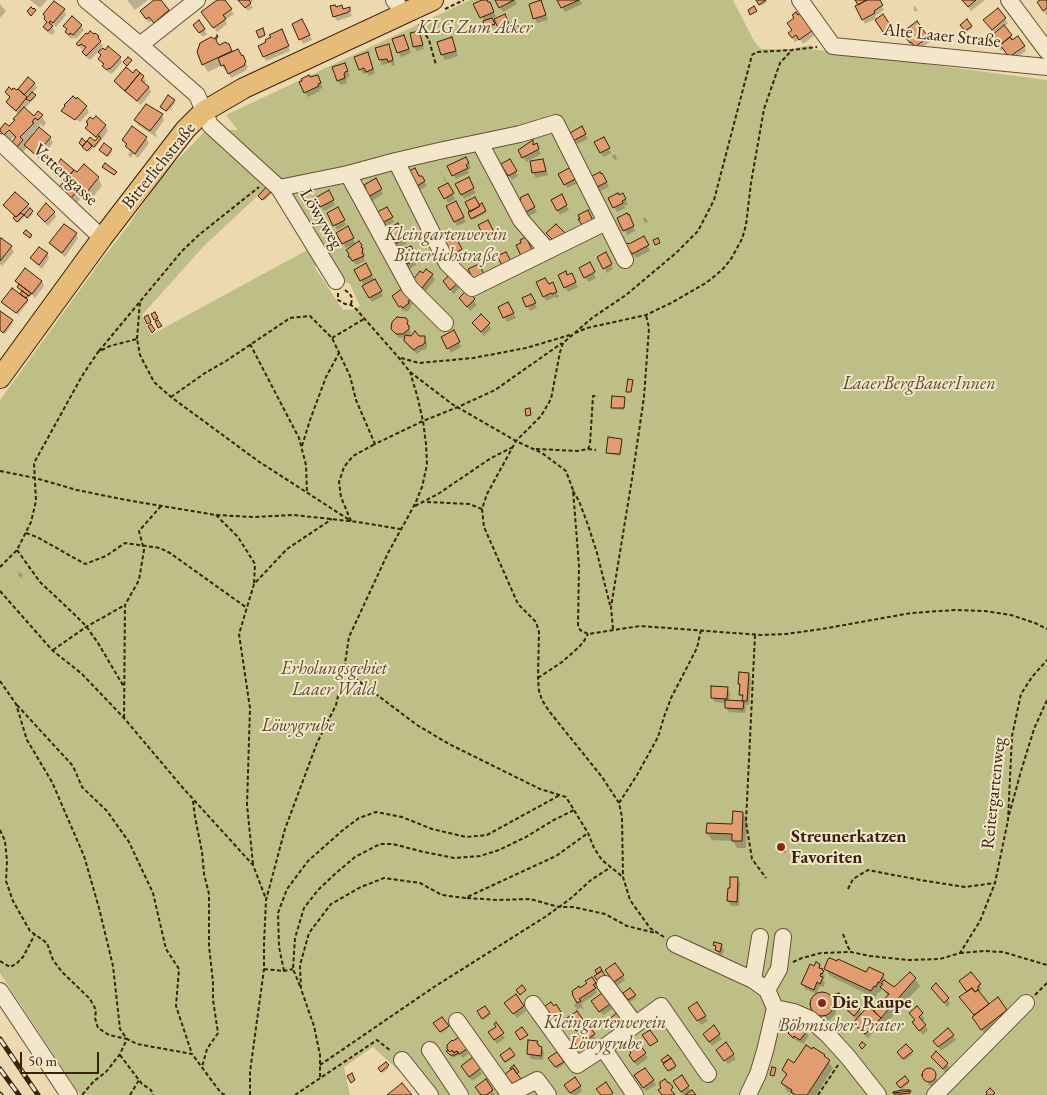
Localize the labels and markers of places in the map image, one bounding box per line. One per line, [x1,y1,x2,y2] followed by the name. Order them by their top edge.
[791,826,906,869] place label: Streunerkatzen Favoriten
[775,841,787,853] marker: Streunerkatzen Favoriten
[832,992,912,1014] place label: Die Raupe
[816,997,828,1009] marker: Die Raupe

